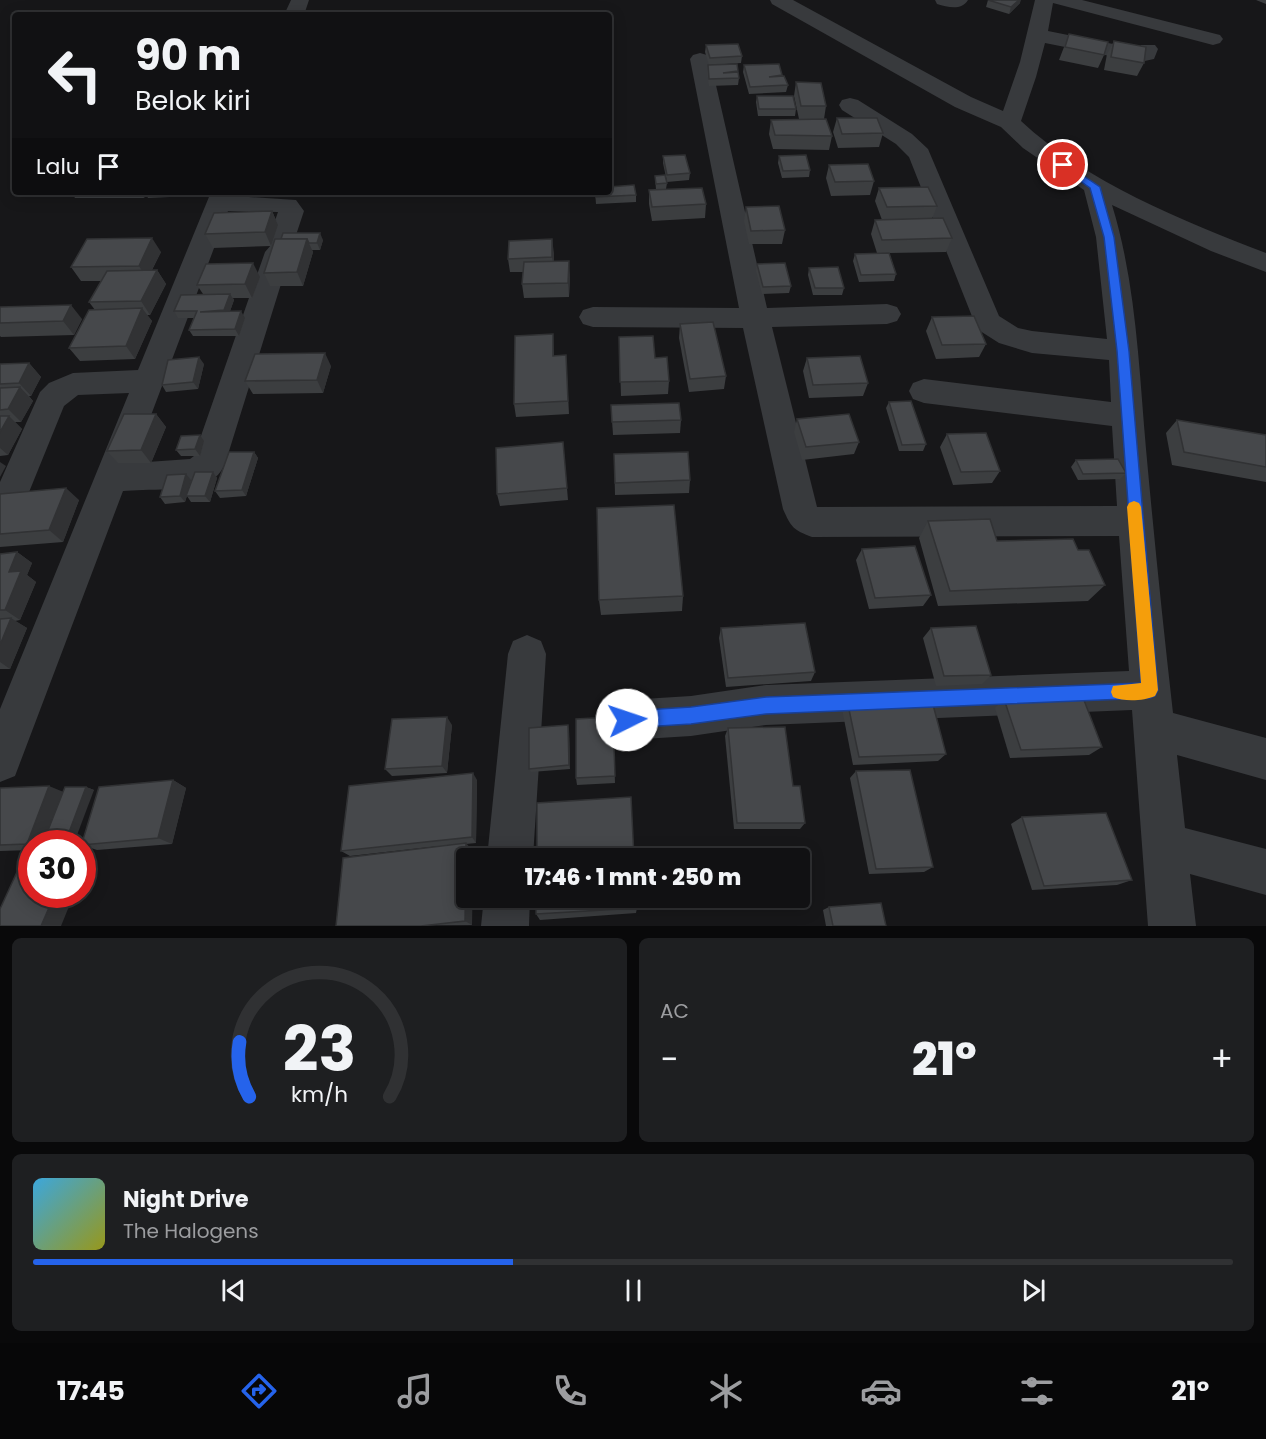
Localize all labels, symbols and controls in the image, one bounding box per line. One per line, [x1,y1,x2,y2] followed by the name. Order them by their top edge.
[135,26,242,85] text: 90 m
[36,36,114,114] icon: left
[135,82,251,119] text: Belok kiri
[1037,139,1088,190] pin
[1046,148,1079,181] icon: arrive
[92,150,125,183] icon: arrive
[36,151,80,182] text: Lalu
[595,688,659,752] position arrow
[18,830,96,908] speed limit sign: 30
[525,862,741,893] text: 17:46 · 1 mnt · 250 m
[660,997,689,1025] text: AC
[283,1005,356,1093] text: 23
[912,1028,977,1091] text: 21°
[660,1036,678,1083] text: −
[1210,1036,1233,1083] text: +
[291,1079,348,1110] text: km/h
[123,1184,249,1215] text: Night Drive
[123,1217,259,1245] text: The Halogens
[217,1274,250,1307] icon: previous
[617,1274,650,1307] icon: pause
[1017,1274,1050,1307] icon: next
[238,1370,280,1412] icon: directions
[394,1370,436,1412] icon: music
[549,1370,591,1412] icon: phone
[705,1370,747,1412] icon: climate
[860,1370,902,1412] icon: car
[1016,1370,1058,1412] icon: filters
[57,1372,125,1409] text: 17:45
[1171,1372,1209,1409] text: 21°

